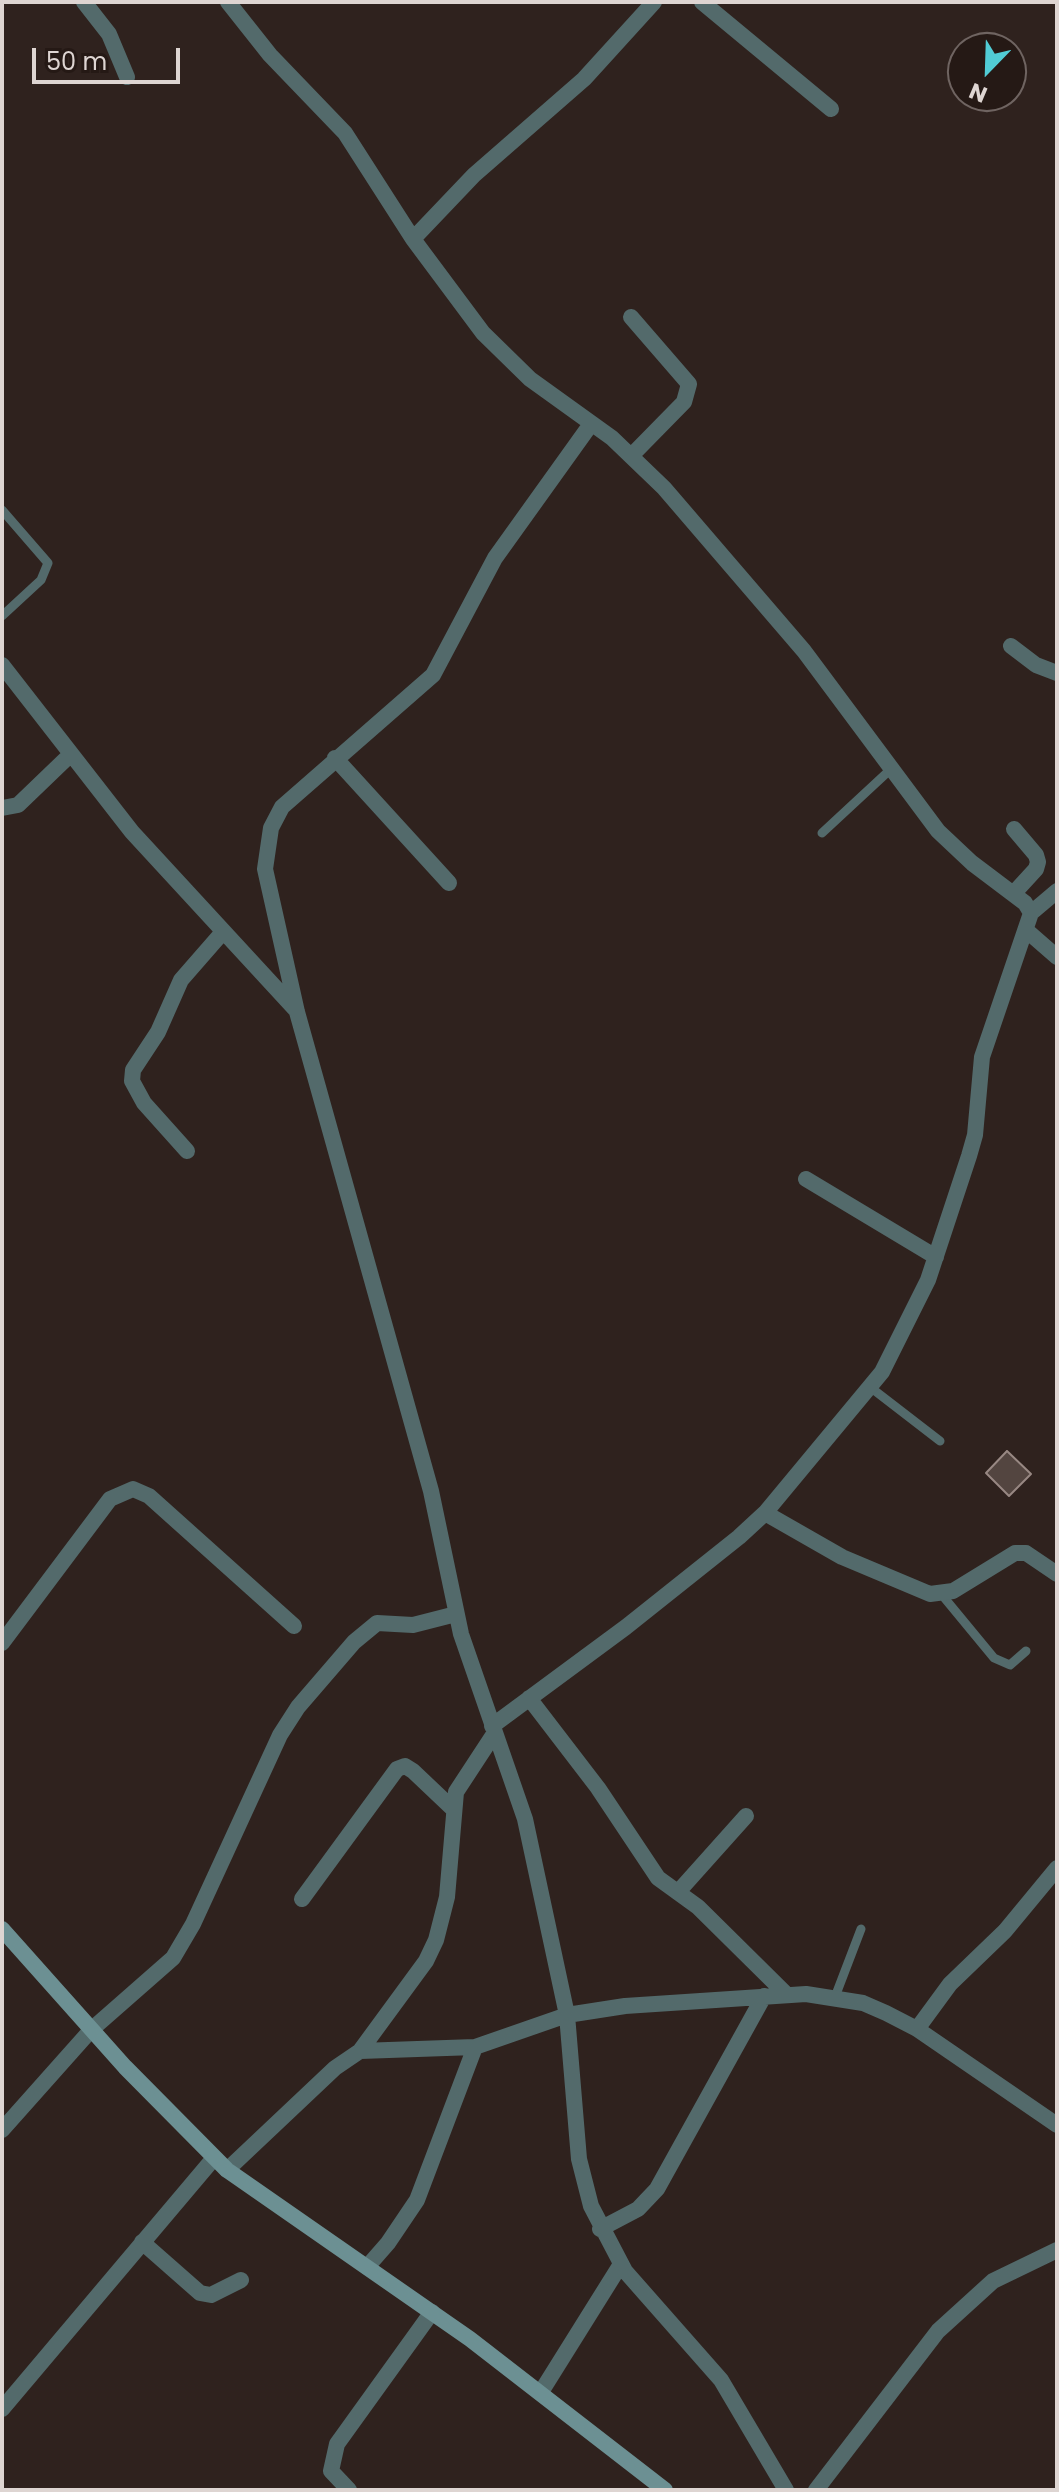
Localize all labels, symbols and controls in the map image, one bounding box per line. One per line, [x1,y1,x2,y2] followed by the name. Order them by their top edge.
[36,32,184,82] scale bar
[947,32,1027,112] north arrow
[46,45,107,78] text: 50 m
[965,75,992,110] text: N

